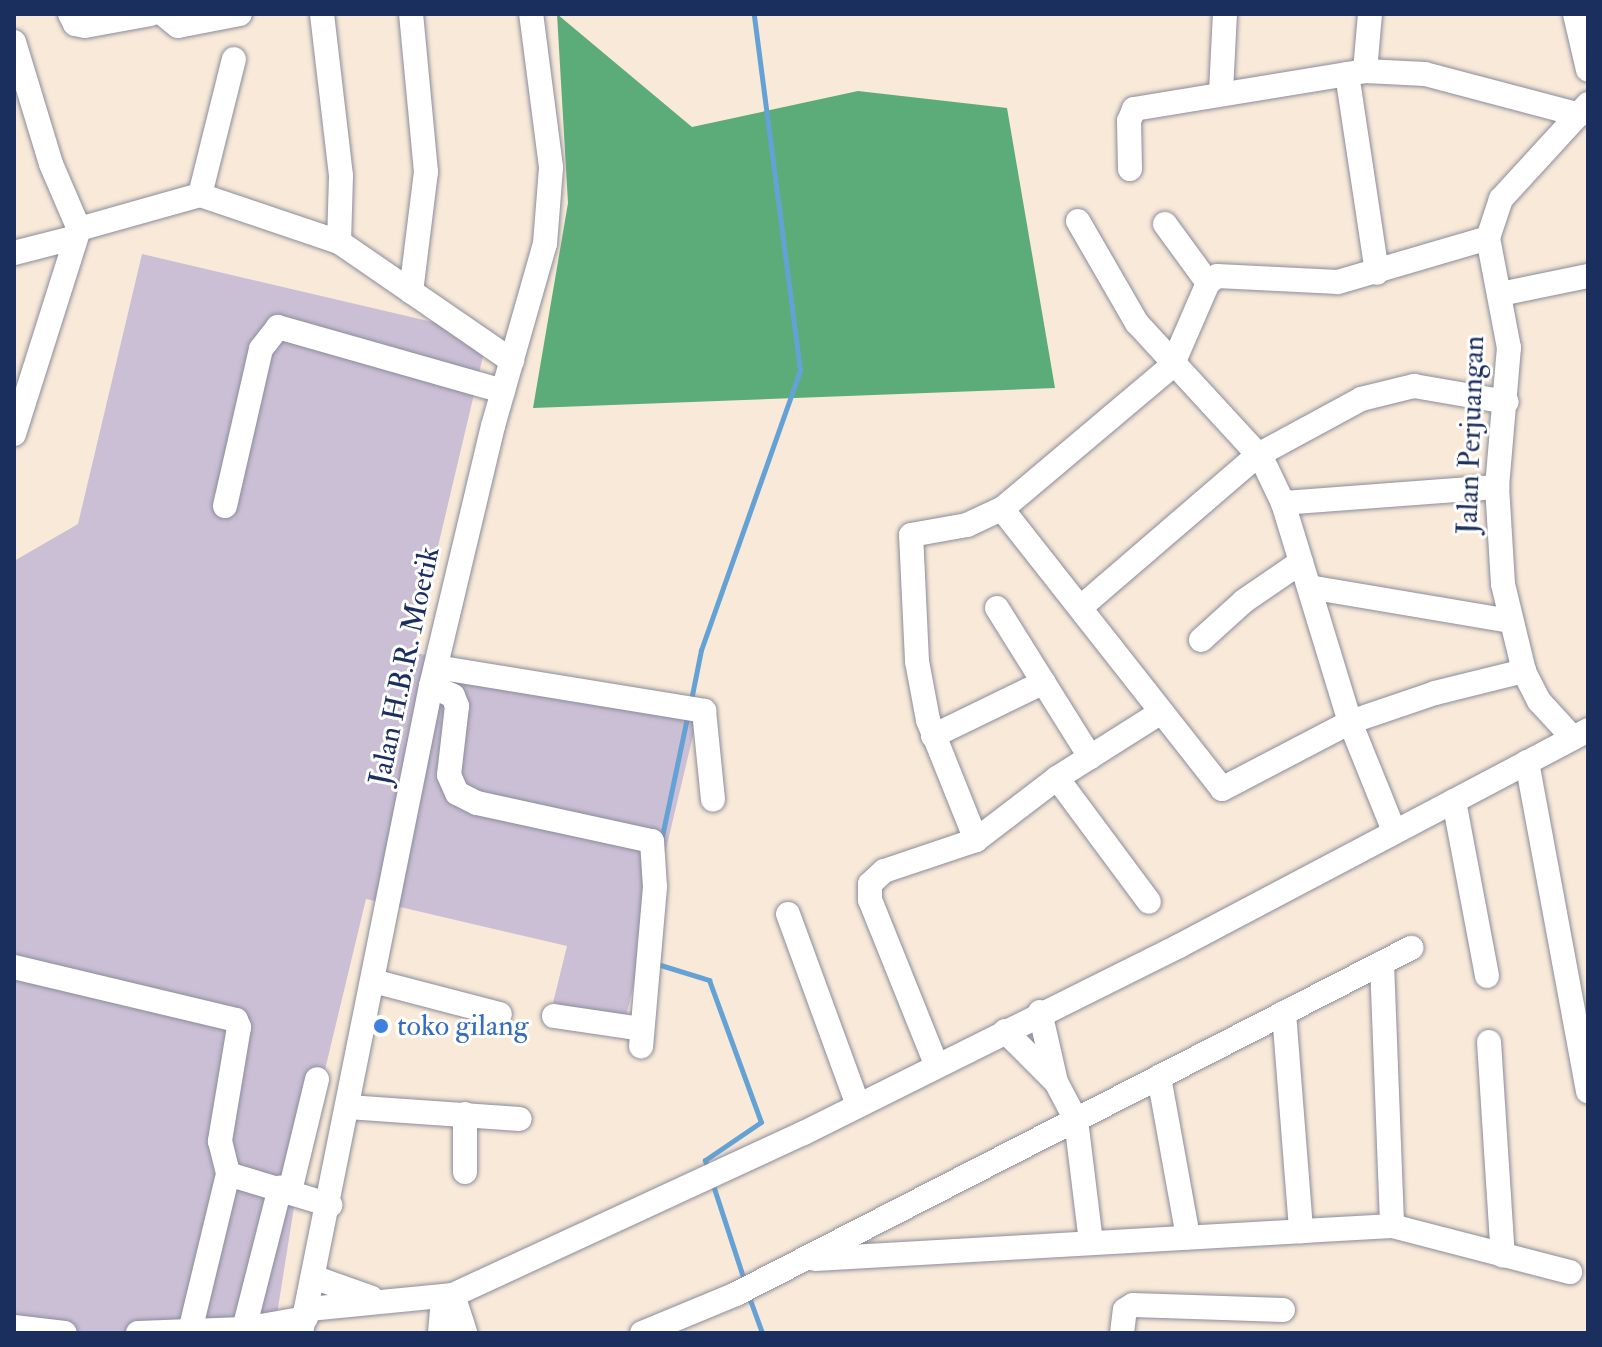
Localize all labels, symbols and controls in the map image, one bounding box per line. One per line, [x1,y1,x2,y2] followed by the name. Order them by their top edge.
[1450,335,1492,535] street label: Jalan Perjuangan
[362,543,448,789] street label: Jalan H.B.R. Moetik
[397,1008,529,1044] place label: toko gilang
[372,1017,390,1035] marker: toko gilang

